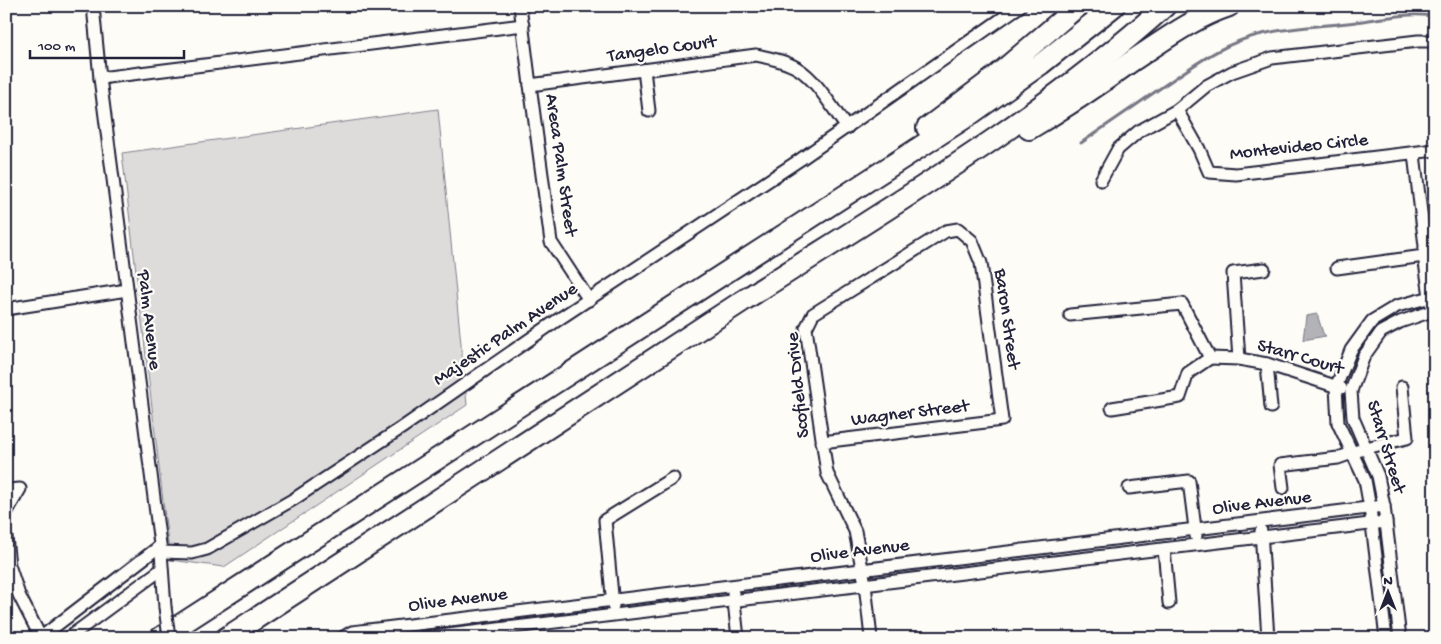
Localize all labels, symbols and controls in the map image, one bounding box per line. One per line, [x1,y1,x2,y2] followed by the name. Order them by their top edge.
[30,28,184,60] scale bar
[605,31,720,69] street label: Tangelo Court
[37,38,76,56] text: 100 m
[539,93,582,240] street label: Areca Palm Street
[1229,129,1370,167] street label: Montevideo Circle
[987,266,1025,373] street label: Baron Street
[130,268,166,371] street label: Palm Avenue
[429,278,583,392] street label: Majestic Palm Avenue
[782,331,816,439] street label: Scofield Drive
[1254,335,1348,382] street label: Starr Court
[850,395,972,433] street label: Wagner Street
[1360,398,1411,498] street label: Starr Street
[1211,486,1313,521] street label: Olive Avenue
[809,534,911,569] street label: Olive Avenue
[1364,566,1414,616] north arrow
[1383,573,1393,590] text: N
[407,583,509,618] street label: Olive Avenue

